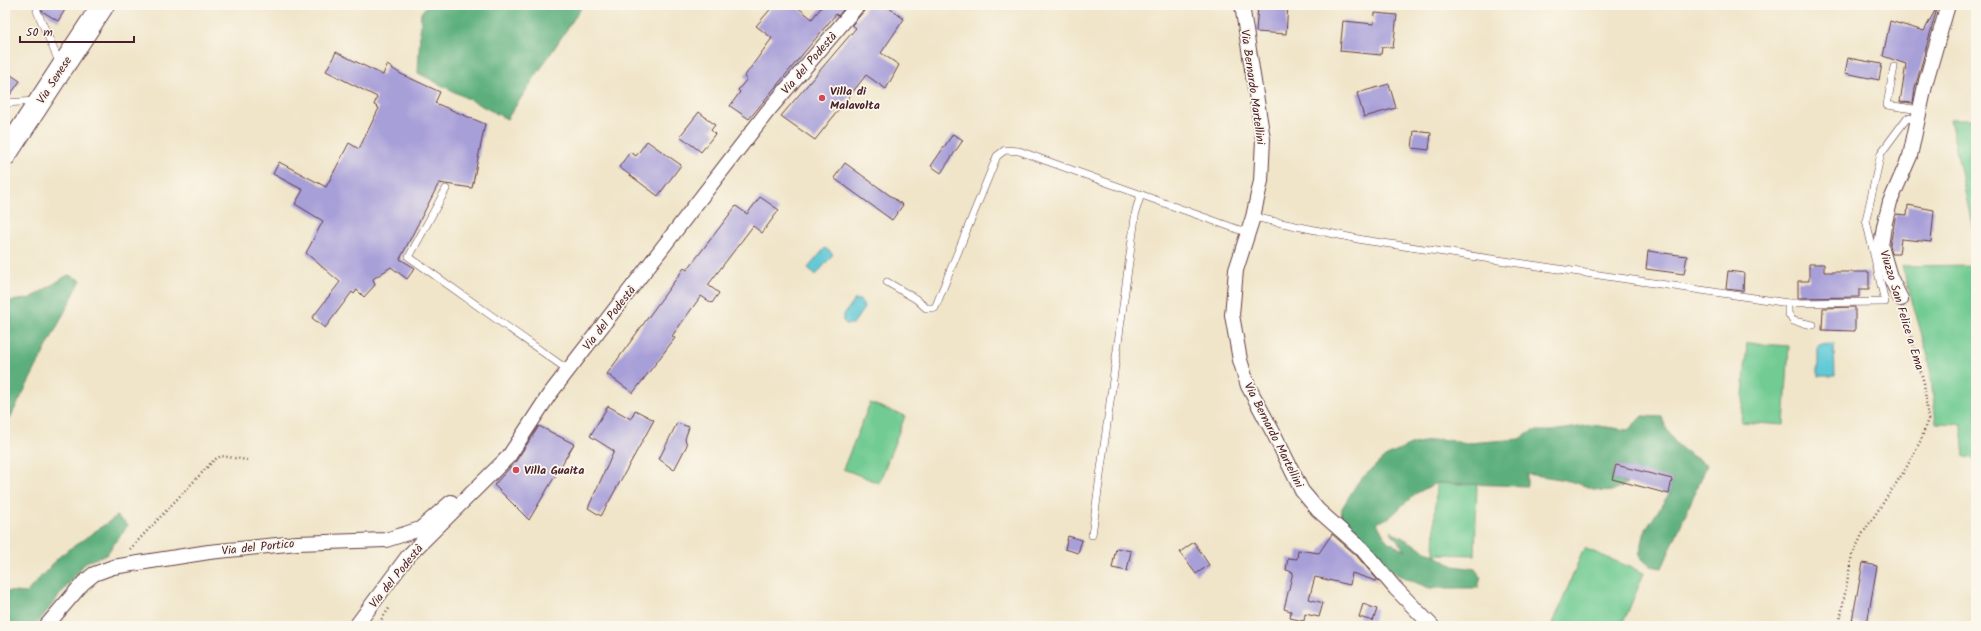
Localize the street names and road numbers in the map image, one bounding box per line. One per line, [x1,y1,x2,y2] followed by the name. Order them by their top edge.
[777,28,842,99] street label: Via del Podestà
[1235,28,1270,147] street label: Via Bernardo Martellini
[32,52,77,108] street label: Via Senese
[1874,248,1929,373] street label: Viuzzo San Felice a Ema
[578,282,641,355] street label: Via del Podestà
[1239,379,1309,492] street label: Via Bernardo Martellini
[221,534,295,561] street label: Via del Portico
[365,540,428,612] street label: Via del Podestà

